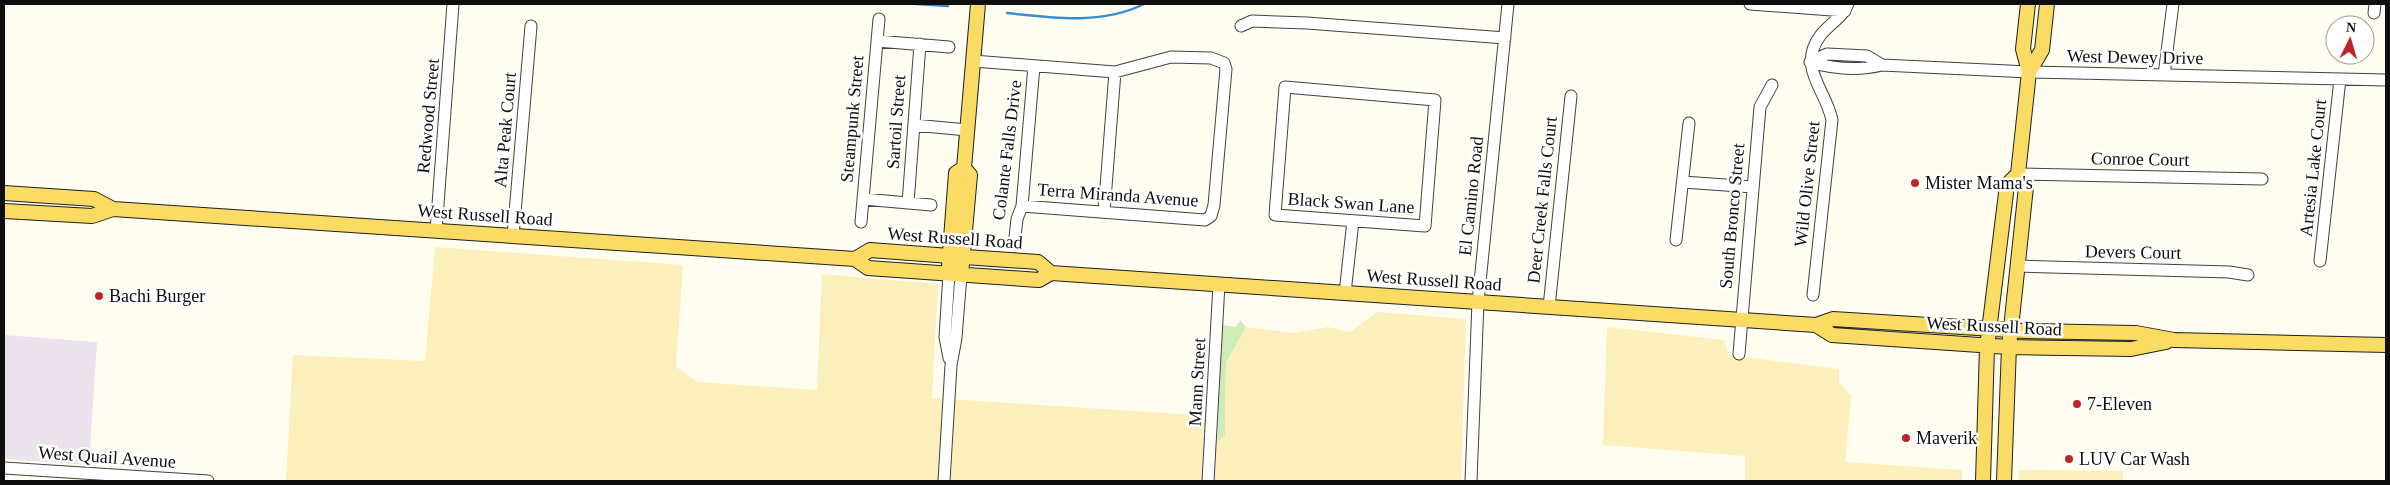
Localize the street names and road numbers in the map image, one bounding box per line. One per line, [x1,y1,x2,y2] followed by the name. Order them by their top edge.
[2067,46,2203,68] street label: West Dewey Drive
[836,55,868,183] street label: Steampunk Street
[413,58,443,174] street label: Redwood Street
[490,71,520,189] street label: Alta Peak Court
[883,74,909,170] street label: Sartoil Street
[988,79,1026,221] street label: Colante Falls Drive
[2296,98,2330,238] street label: Artesia Lake Court
[1523,116,1561,284] street label: Deer Creek Falls Court
[1790,120,1824,248] street label: Wild Olive Street
[1455,135,1487,257] street label: El Camino Road
[1716,142,1748,290] street label: South Bronco Street
[2091,148,2189,170] street label: Conroe Court
[1037,179,1199,211] street label: Terra Miranda Avenue
[1287,189,1415,217] street label: Black Swan Lane
[417,200,553,230] street label: West Russell Road
[887,223,1023,253] street label: West Russell Road
[2085,241,2181,263] street label: Devers Court
[1366,265,1502,295] street label: West Russell Road
[1926,312,2062,340] street label: West Russell Road
[1185,337,1209,427] street label: Mann Street
[37,442,177,472] street label: West Quail Avenue

